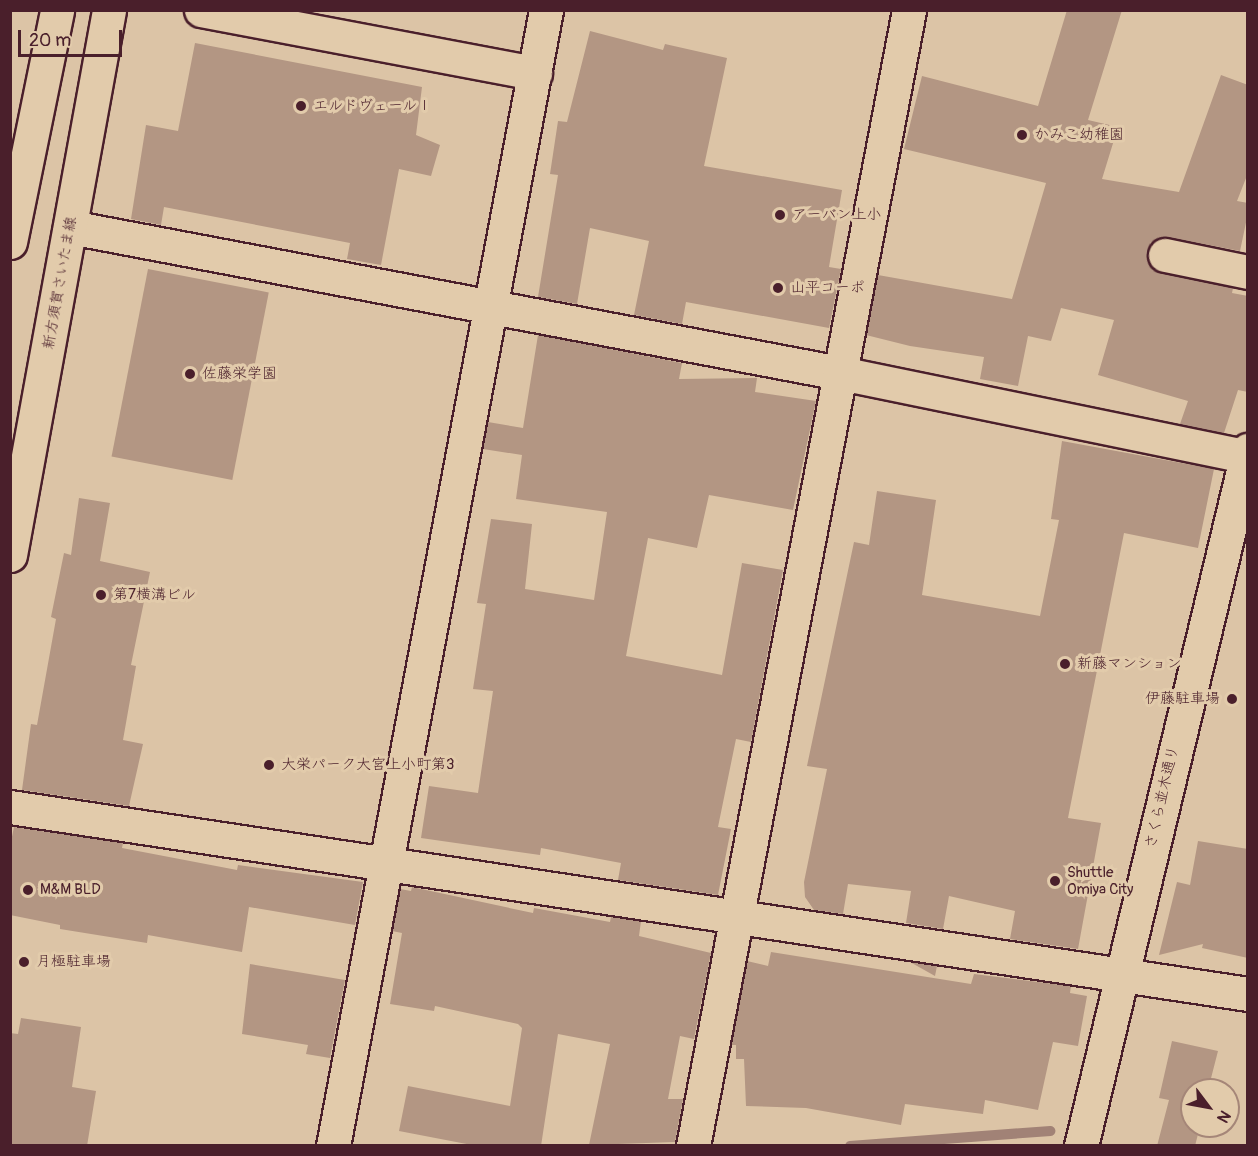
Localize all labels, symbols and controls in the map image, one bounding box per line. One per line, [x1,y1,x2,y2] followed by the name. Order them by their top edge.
[21,18,124,56] scale bar
[29,29,71,52] text: 20 m
[313,97,433,115] place label: エルドヴェールⅠ
[294,99,308,113] marker: エルドヴェールⅠ
[1034,126,1124,144] place label: かみこ幼稚園
[1015,128,1029,142] marker: かみこ幼稚園
[792,206,881,224] place label: アーバン上小
[773,208,787,222] marker: アーバン上小
[39,215,81,351] street label: 新方須賀さいたま線
[790,279,865,297] place label: 山平コーポ
[771,281,785,295] marker: 山平コーポ
[202,365,277,383] place label: 佐藤栄学園
[183,367,197,381] marker: 佐藤栄学園
[113,586,196,604] place label: 第7横溝ビル
[94,588,108,602] marker: 第7横溝ビル
[1077,655,1182,673] place label: 新藤マンション
[1058,657,1072,671] marker: 新藤マンション
[1145,690,1220,708] place label: 伊藤駐車場
[1225,692,1239,706] marker: 伊藤駐車場
[1141,744,1183,850] street label: さくら並木通り
[281,756,454,774] place label: 大栄パーク大宮上小町第3
[262,758,276,772] marker: 大栄パーク大宮上小町第3
[1067,863,1134,898] place label: Shuttle Omiya City
[1048,874,1062,888] marker: Shuttle Omiya City
[40,881,101,899] place label: M&M BLD
[21,883,35,897] marker: M&M BLD
[36,953,111,971] place label: 月極駐車場
[17,955,31,969] marker: 月極駐車場
[1180,1078,1240,1138] north arrow
[1212,1107,1235,1126] text: N

